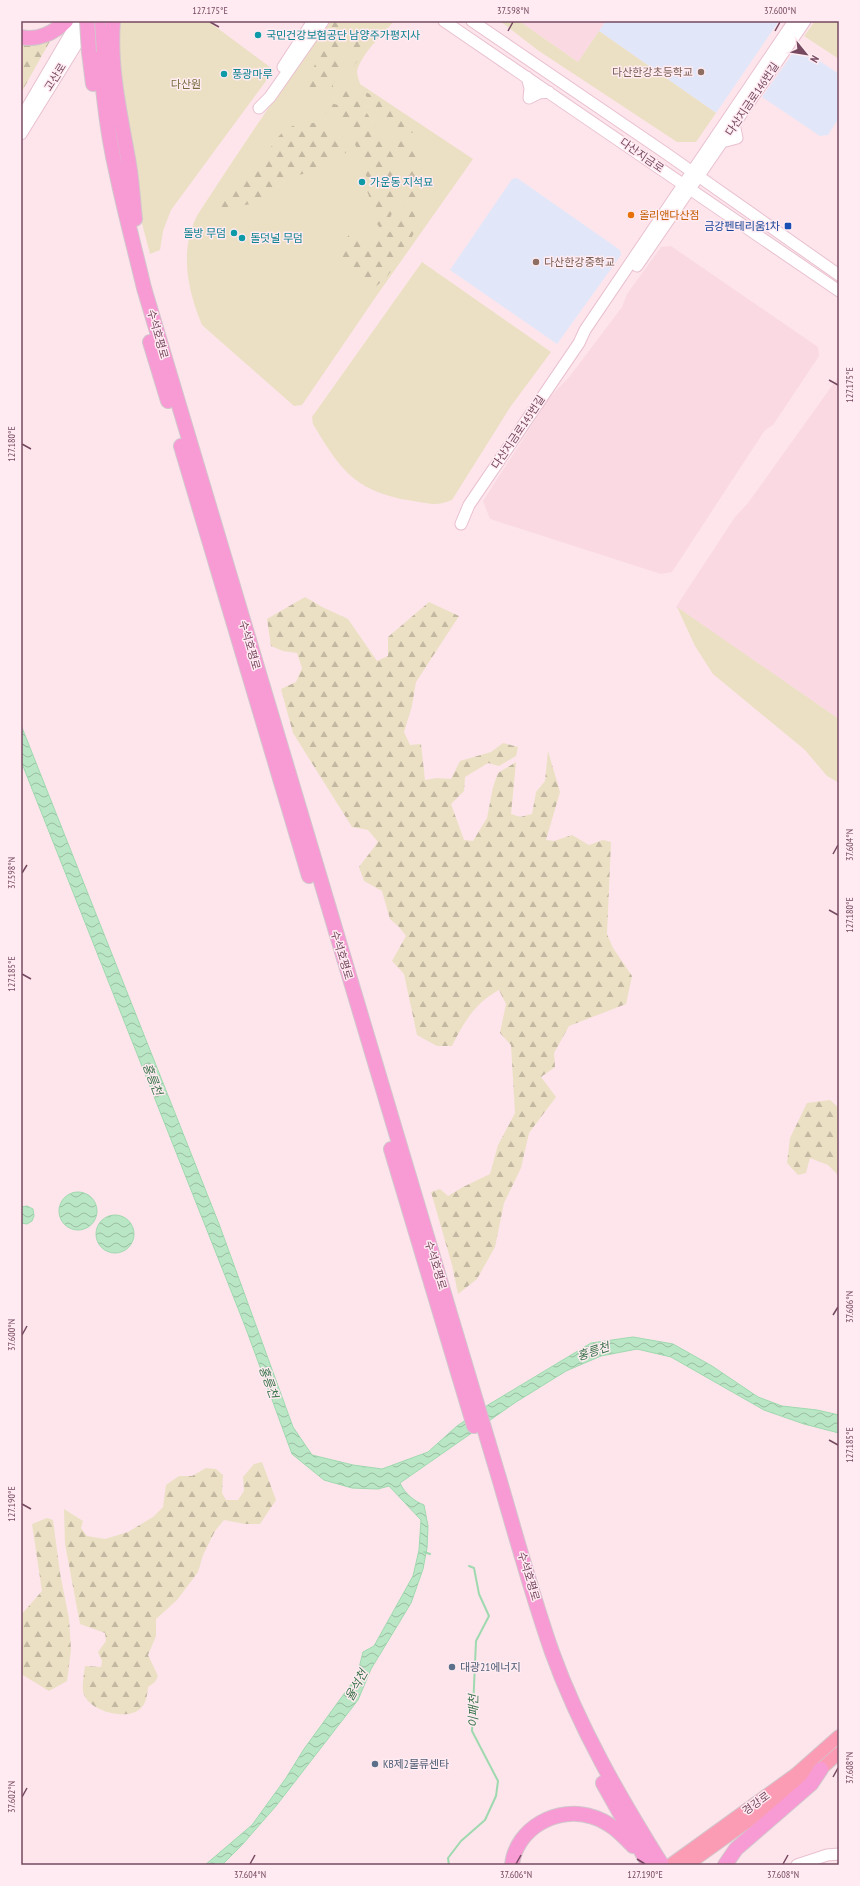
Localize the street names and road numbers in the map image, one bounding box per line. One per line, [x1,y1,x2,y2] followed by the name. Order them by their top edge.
[41,60,69,94] street label: 고산로
[722,60,782,138] street label: 다산지금로146번길
[617,135,667,175] street label: 다산지금로
[144,308,172,360] street label: 수석호평로
[488,393,548,471] street label: 다산지금로145번길
[236,619,264,671] street label: 수석호평로
[328,929,356,981] street label: 수석호평로
[422,1239,450,1291] street label: 수석호평로
[515,1550,543,1602] street label: 수석호평로
[740,1788,772,1818] street label: 경강로

